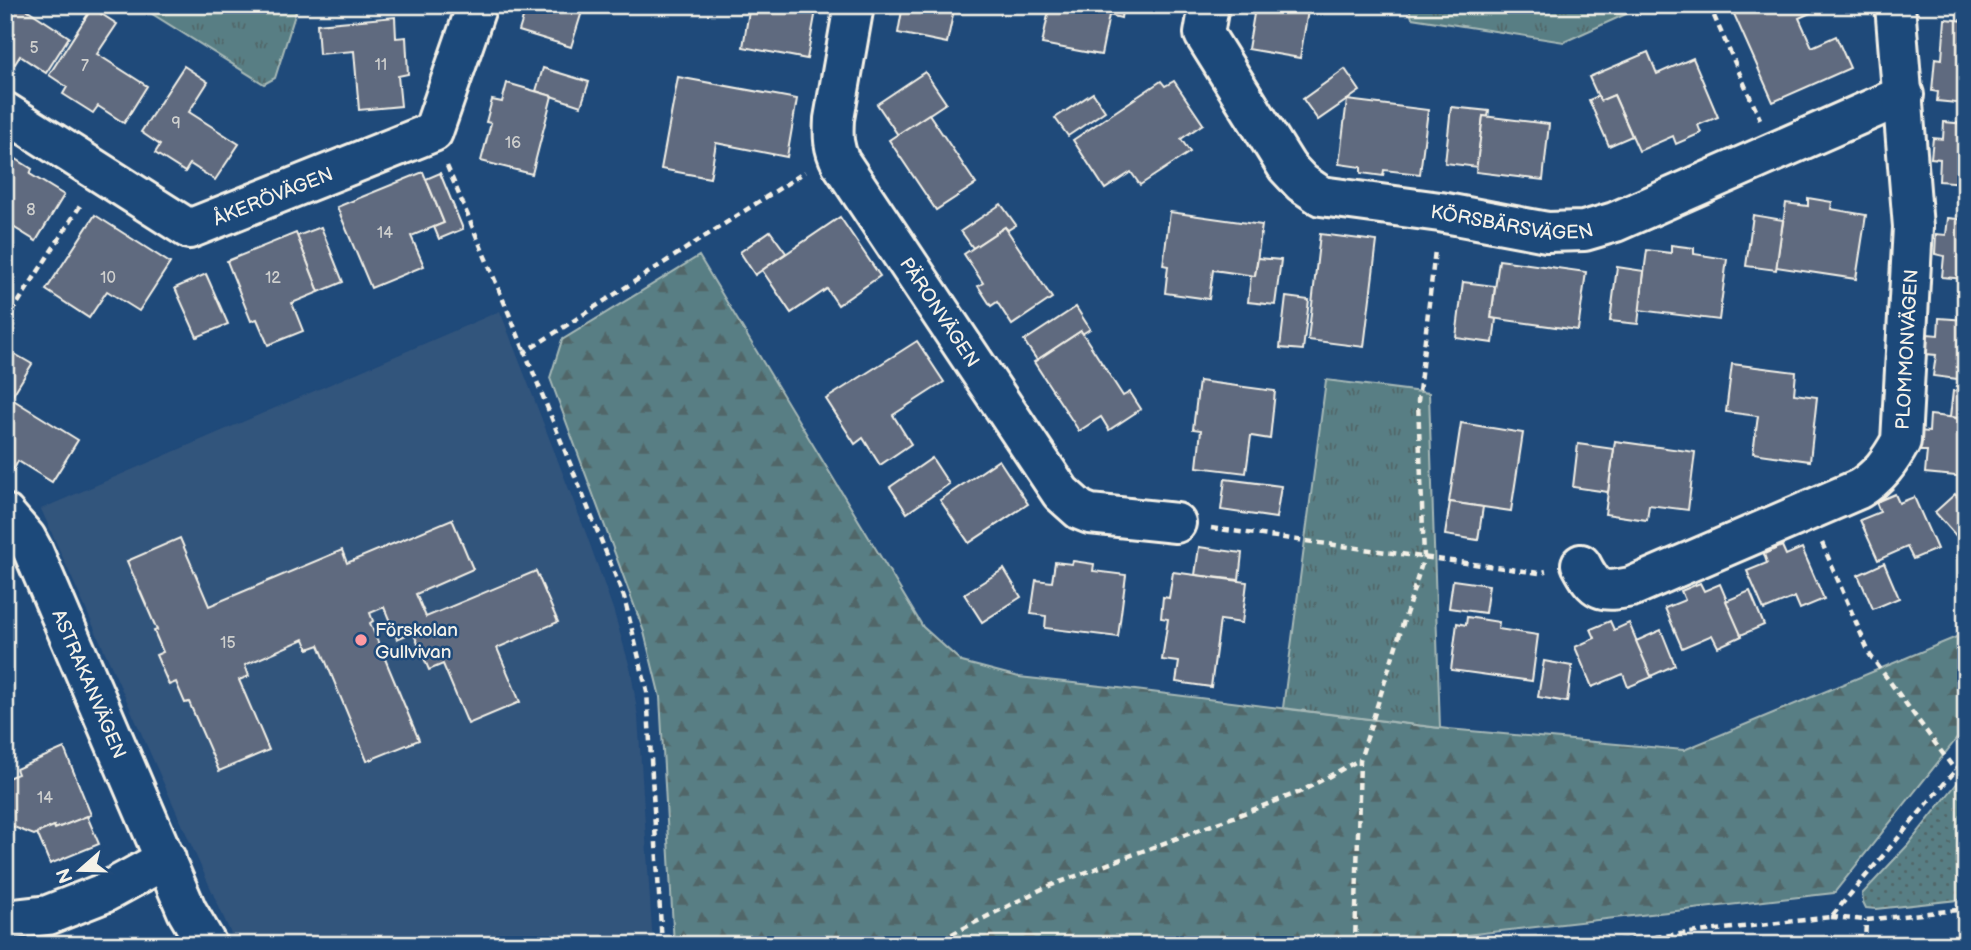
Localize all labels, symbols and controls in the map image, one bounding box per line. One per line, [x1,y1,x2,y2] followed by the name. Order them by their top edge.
[29,39,39,58] house number: 5
[375,56,387,75] house number: 11
[81,57,89,76] house number: 7
[171,114,181,133] house number: 9
[505,134,521,153] house number: 16
[210,163,336,231] street label: ÅKERÖVÄGEN
[26,201,36,220] house number: 8
[1429,201,1596,246] street label: KÖRSBÄRSVÄGEN
[377,224,393,243] house number: 14
[894,254,984,372] street label: PÄRONVÄGEN
[100,269,116,288] house number: 10
[265,269,281,288] house number: 12
[1892,269,1924,430] street label: PLOMMONVÄGEN
[46,606,130,762] street label: ASTRAKANVÄGEN
[375,619,458,664] place label: Förskolan Gullvivan
[353,632,369,648] marker: Förskolan Gullvivan
[220,634,236,653] house number: 15
[37,789,53,808] house number: 14
[46,834,116,904] north arrow
[52,865,79,886] text: N

